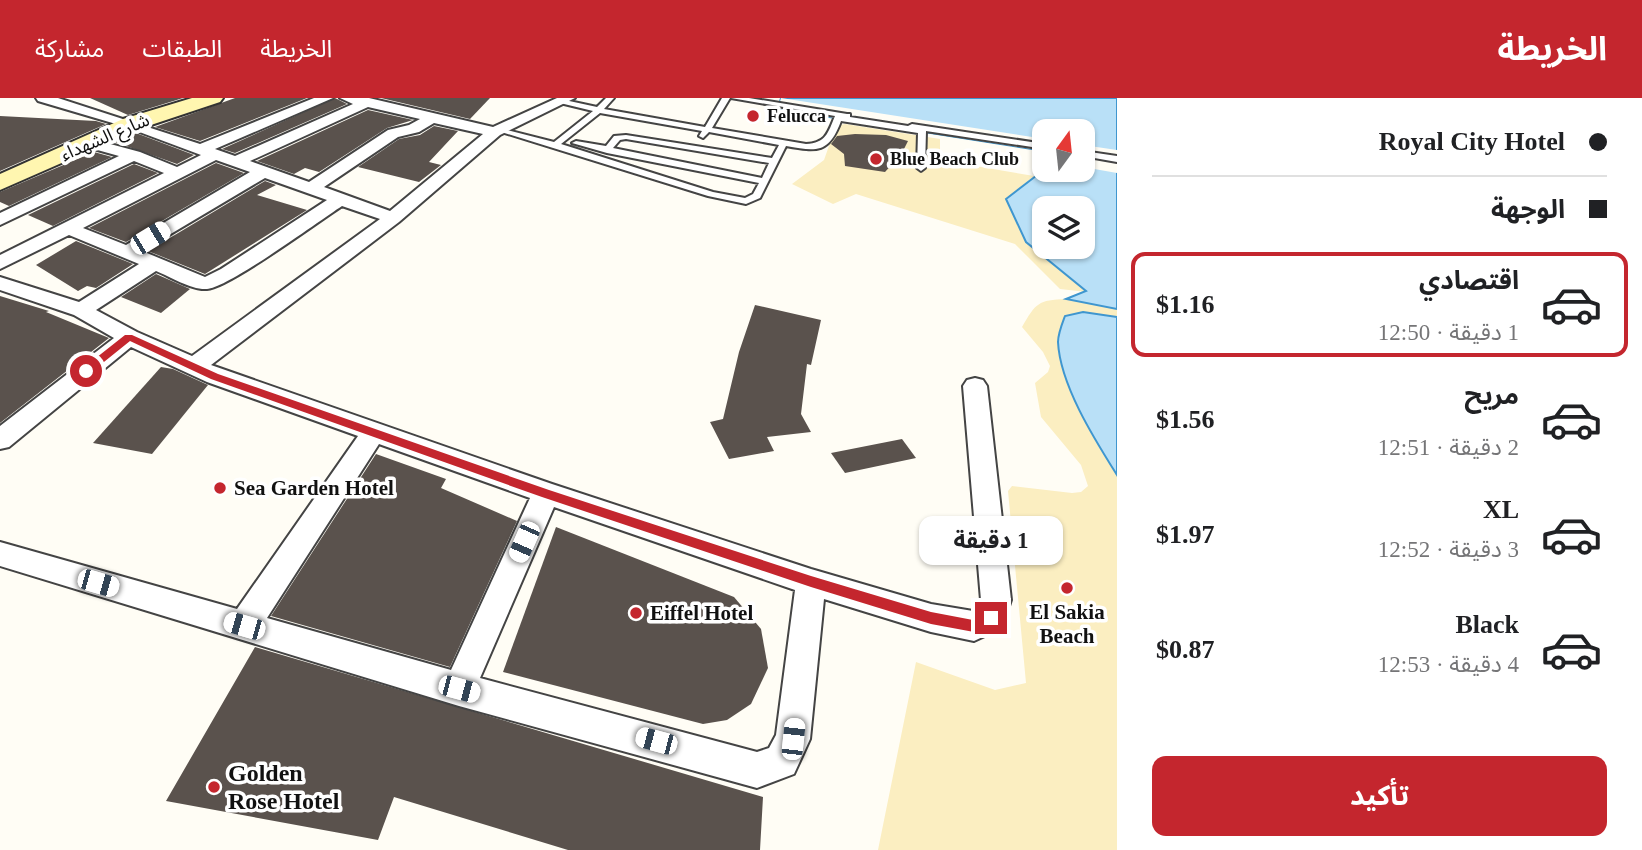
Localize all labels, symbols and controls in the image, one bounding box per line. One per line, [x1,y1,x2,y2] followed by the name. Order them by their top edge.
[1497,31,1607,67] text: الخريطة
[35,36,104,62] text: مشاركة
[142,36,222,62] text: الطبقات
[260,36,332,62] text: الخريطة
[767,106,826,126] place label: Felucca
[745,108,761,124] marker: Felucca
[58,109,154,168] street label: شارع الشهداء
[1032,119,1096,182] north arrow
[1032,119,1095,259] map controls
[1379,127,1565,156] text: Royal City Hotel
[890,149,1019,169] place label: Blue Beach Club
[868,151,884,167] marker: Blue Beach Club
[1491,195,1565,224] text: الوجهة
[1032,196,1095,259] button: layers
[127,218,174,258] car
[1419,266,1519,295] text: اقتصادي
[1540,273,1603,336] icon: car
[1156,290,1215,319] text: $1.16
[1378,320,1519,345] text: 1 دقيقة · 12:50
[70,355,102,387] route start
[1464,381,1519,410] text: مريح
[1540,388,1603,451] icon: car
[1156,405,1215,434] text: $1.56
[1378,435,1519,460] text: 2 دقيقة · 12:51
[234,476,394,500] place label: Sea Garden Hotel
[212,480,228,496] marker: Sea Garden Hotel
[1483,495,1519,524] text: XL
[1540,503,1603,566] icon: car
[919,517,1063,566] callout: 1 دقيقة
[506,519,543,565] car
[1156,520,1215,549] text: $1.97
[953,528,1029,553] text: 1 دقيقة
[1378,537,1519,562] text: 3 دقيقة · 12:52
[75,567,122,599] car
[1059,580,1075,596] marker: El Sakia Beach
[1029,600,1105,648] place label: El Sakia Beach
[650,601,753,625] place label: Eiffel Hotel
[975,602,1007,634] route end
[628,605,644,621] marker: Eiffel Hotel
[221,610,268,642] car
[1455,610,1519,639] text: Black
[1540,618,1603,681] icon: car
[1156,635,1215,664] text: $0.87
[1378,652,1519,677] text: 4 دقيقة · 12:53
[436,673,483,705] car
[781,717,806,761] car
[633,725,680,757] car
[1152,756,1607,836] button: تأكيد
[228,760,340,814] place label: Golden Rose Hotel
[206,779,222,795] marker: Golden Rose Hotel

